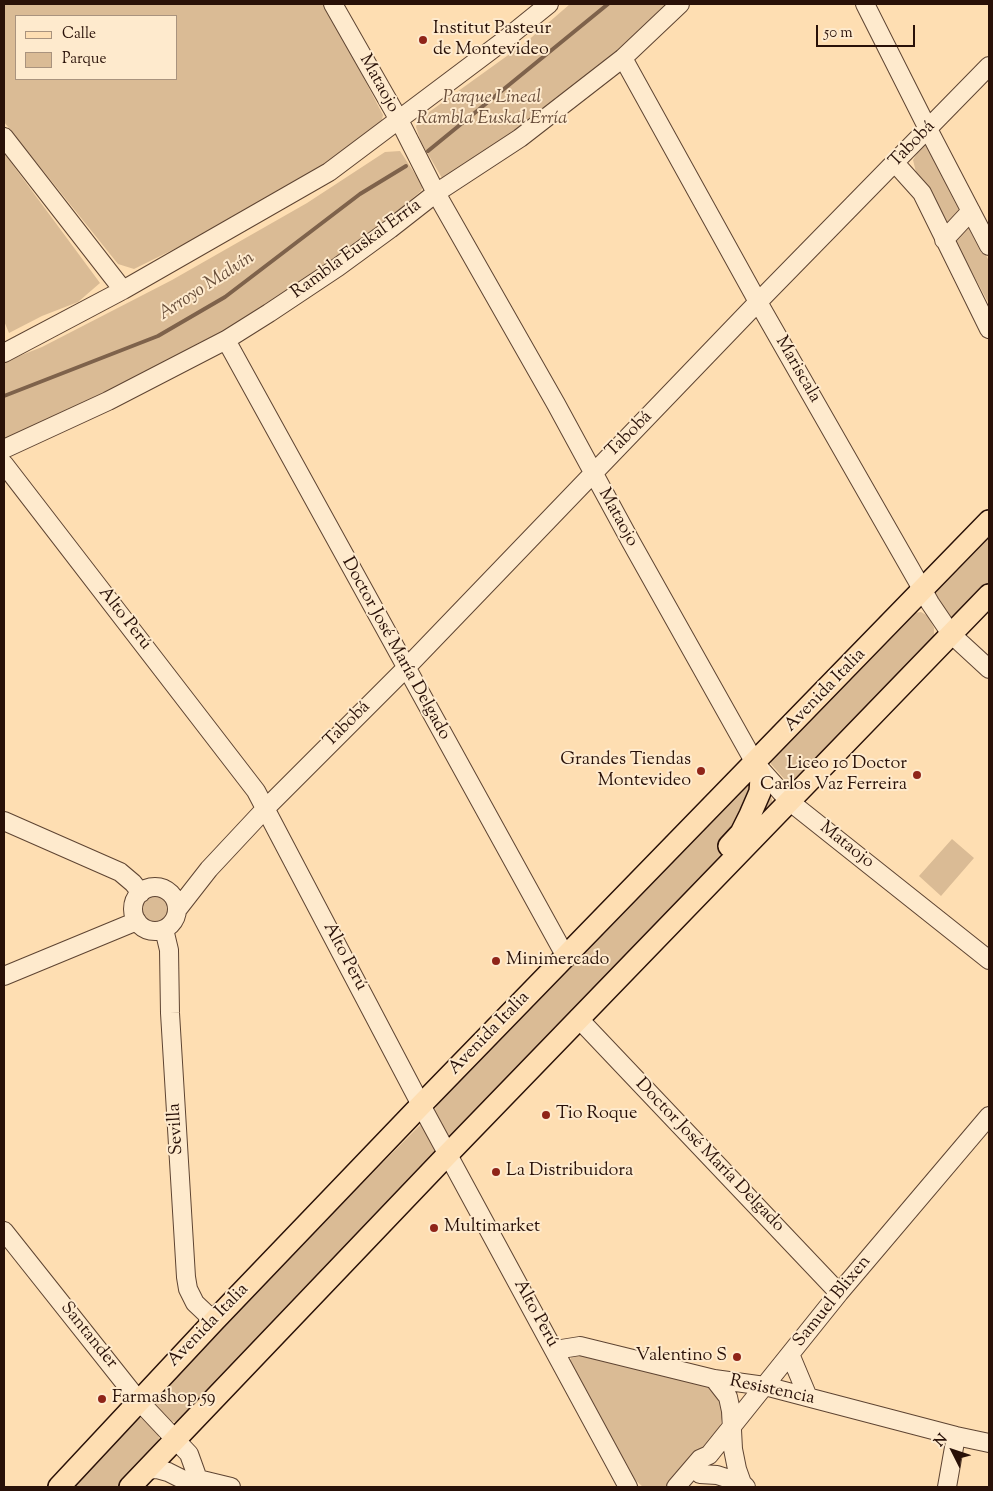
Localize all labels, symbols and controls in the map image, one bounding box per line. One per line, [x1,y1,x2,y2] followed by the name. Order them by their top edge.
[15,15,178,80] legend
[818,15,917,47] scale bar
[433,19,551,62] place label: Institut Pasteur de Montevideo
[824,23,853,44] text: 50 m
[62,24,96,45] text: Calle
[417,34,429,46] marker: Institut Pasteur de Montevideo
[62,49,106,70] text: Parque
[353,51,403,117] street label: Mataojo
[417,88,567,130] park label: Parque Lineal Rambla Euskal Erría
[885,117,941,173] street label: Tabobá
[288,195,426,305] street label: Rambla Euskal Erría
[155,247,259,327] water label: Arroyo Malvín
[769,333,825,407] street label: Mariscala
[602,407,658,463] street label: Tabobá
[592,485,642,551] street label: Mataojo
[336,554,454,744] street label: Doctor José María Delgado
[93,583,155,655] street label: Alto Perú
[781,645,871,737] street label: Avenida Italia
[320,697,376,753] street label: Tabobá
[560,750,691,792] place label: Grandes Tiendas Montevideo
[760,754,907,796] place label: Liceo 10 Doctor Carlos Vaz Ferreira
[695,765,707,777] marker: Grandes Tiendas Montevideo
[911,769,923,781] marker: Liceo 10 Doctor Carlos Vaz Ferreira
[814,818,878,874] street label: Mataojo
[317,919,371,995] street label: Alto Perú
[506,950,609,972] place label: Minimercado
[490,955,502,967] marker: Minimercado
[445,988,535,1080] street label: Avenida Italia
[630,1074,788,1238] street label: Doctor José María Delgado
[165,1103,189,1155] street label: Sevilla
[556,1104,637,1126] place label: Tio Roque
[540,1109,552,1121] marker: Tio Roque
[506,1161,633,1183] place label: La Distribuidora
[490,1166,502,1178] marker: La Distribuidora
[444,1217,540,1239] place label: Multimarket
[428,1222,440,1234] marker: Multimarket
[790,1252,876,1352] street label: Samuel Blixen
[508,1276,562,1352] street label: Alto Perú
[164,1280,254,1372] street label: Avenida Italia
[55,1298,121,1374] street label: Santander
[635,1346,727,1368] place label: Valentino S
[731,1351,743,1363] marker: Valentino S
[727,1371,817,1411] street label: Resistencia
[112,1388,216,1410] place label: Farmashop 59
[96,1393,108,1405] marker: Farmashop 59
[928,1426,978,1476] north arrow
[930,1430,953,1452] text: N

